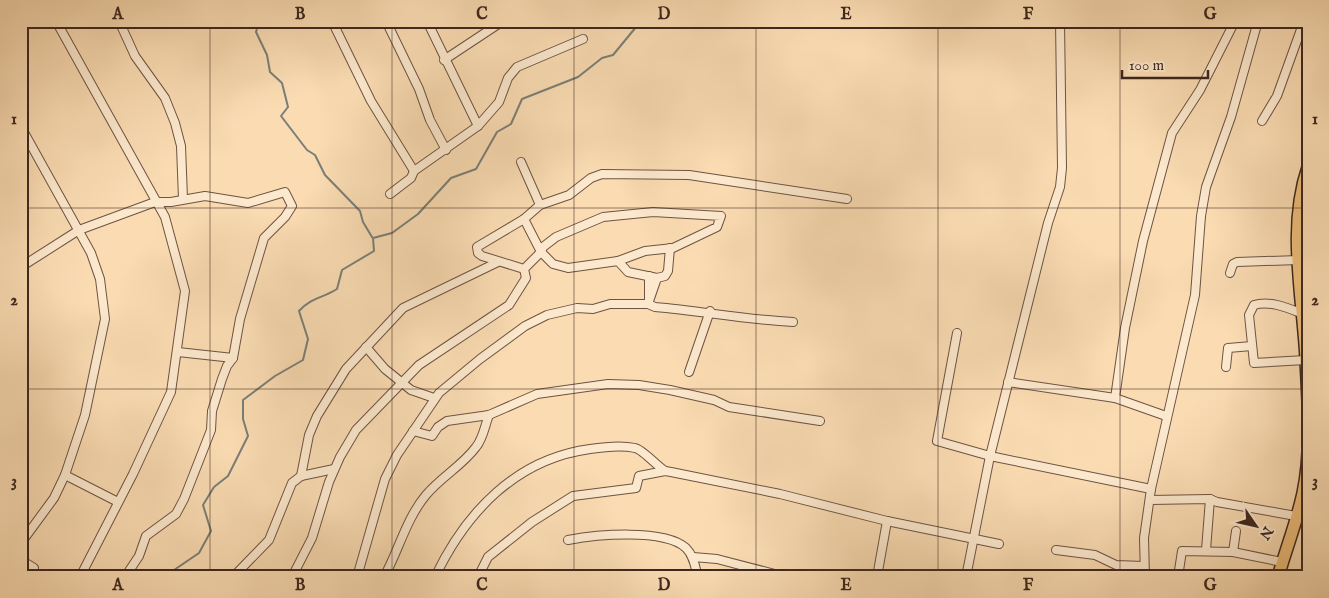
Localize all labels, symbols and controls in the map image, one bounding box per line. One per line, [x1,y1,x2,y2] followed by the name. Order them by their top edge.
[112,5,125,25] text: A
[295,5,306,25] text: B
[476,5,488,25] text: C
[658,5,671,25] text: D
[840,5,852,25] text: E
[1023,5,1034,25] text: F
[1204,5,1217,25] text: G
[1122,48,1208,80] scale bar
[1129,56,1165,75] text: 100 m
[11,110,17,130] text: 1
[1312,110,1318,130] text: 1
[10,291,18,311] text: 2
[1311,291,1319,311] text: 2
[11,472,17,492] text: 3
[1312,472,1318,492] text: 3
[1232,500,1282,550] north arrow
[1255,522,1277,543] text: N
[112,576,125,596] text: A
[295,576,306,596] text: B
[476,576,488,596] text: C
[658,576,671,596] text: D
[840,576,852,596] text: E
[1023,576,1034,596] text: F
[1204,576,1217,596] text: G

